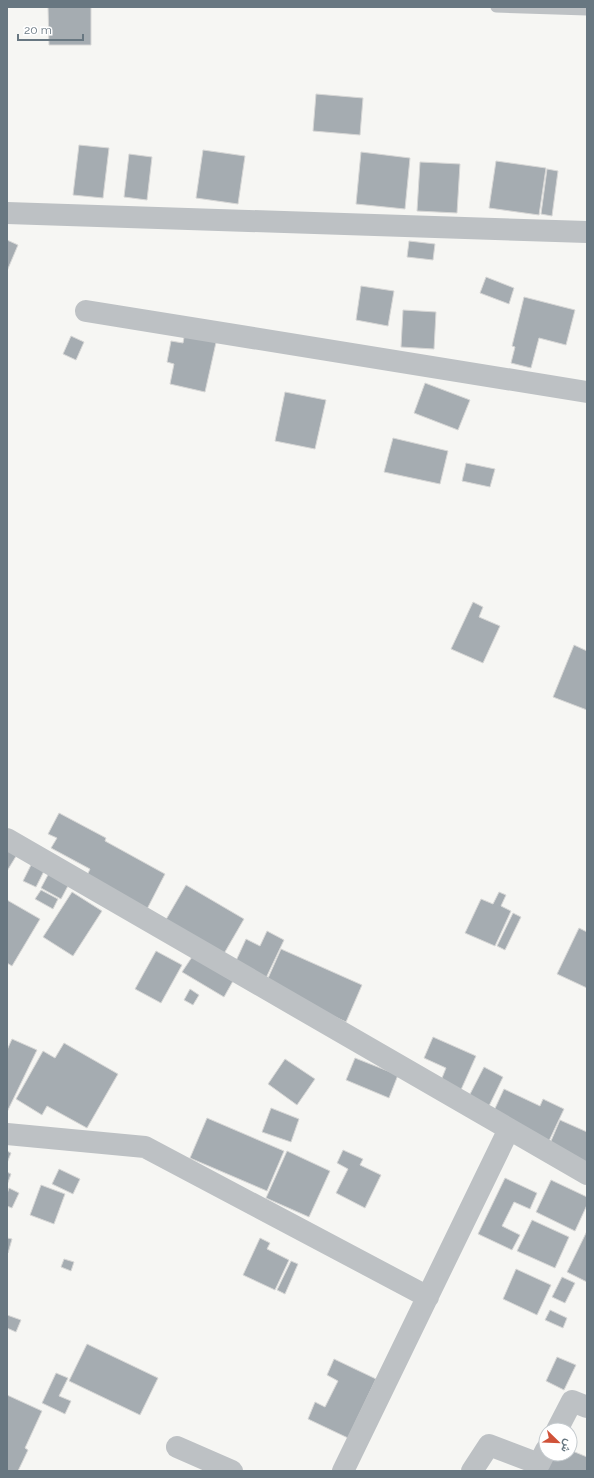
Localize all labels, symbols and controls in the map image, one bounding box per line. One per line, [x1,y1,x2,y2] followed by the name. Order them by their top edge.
[18,16,83,42] scale bar
[24,23,52,37] text: 20 m
[538,1422,578,1462] north arrow
[558,1437,575,1454] text: ش

